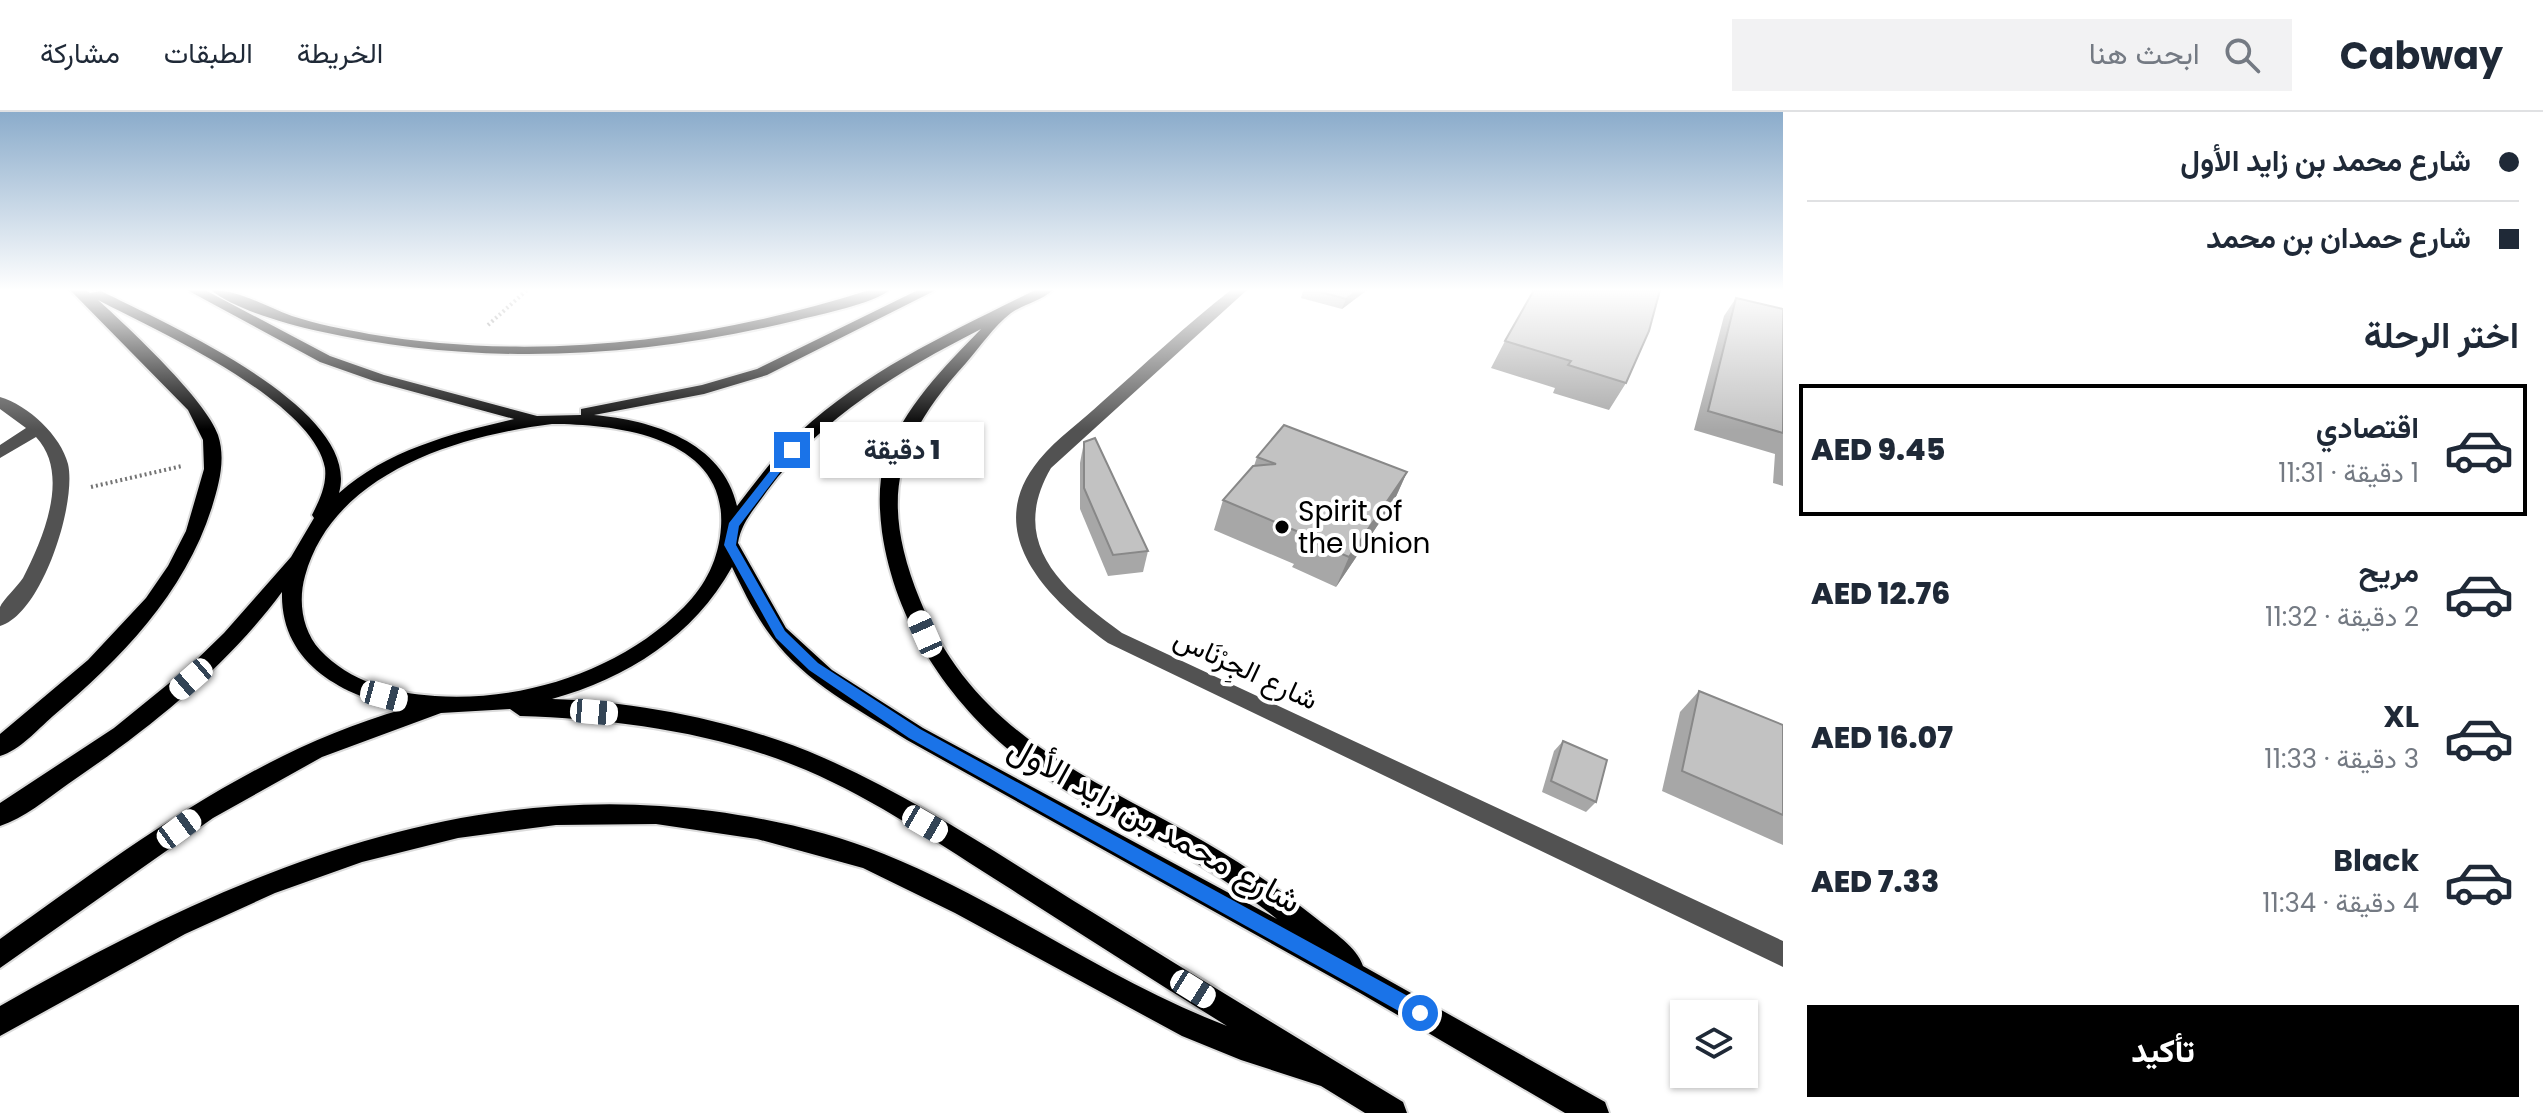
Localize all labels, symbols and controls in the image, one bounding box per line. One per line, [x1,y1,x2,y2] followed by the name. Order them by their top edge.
[1732,19,2292,91] search box
[2340,29,2503,82] text: Cabway
[2089,32,2200,75] text: ابحث هنا
[2220,33,2264,77] icon: search
[40,34,120,73] text: مشاركة
[164,34,253,73] text: الطبقات
[297,34,383,73] text: الخريطة
[2180,139,2471,182] text: شارع محمد بن زايد الأول
[2206,216,2471,259] text: شارع حمدان بن محمد
[2364,310,2519,361] text: اختر الرحلة
[2316,406,2419,449] text: اقتصادي
[2443,414,2515,486] icon: car
[820,422,984,478] callout: 1 دقيقة
[1811,428,1945,471] text: AED 9.45
[774,432,810,468] route end
[864,432,940,468] text: 1 دقيقة
[2278,455,2419,491] text: 1 دقيقة · 11:31
[1298,492,1431,563] place label: Spirit of the Union
[1273,518,1291,536] marker: Spirit of the Union
[2359,550,2419,593] text: مريح
[2443,558,2515,630] icon: car
[1811,572,1950,615] text: AED 12.76
[2265,599,2419,635] text: 2 دقيقة · 11:32
[904,607,946,661] car
[1167,619,1324,721] street label: شارع الجِرْنَاس
[165,654,217,704] car
[358,678,410,714] car
[2383,695,2419,738] text: XL
[569,698,619,726] car
[2443,702,2515,774] icon: car
[1811,716,1953,759] text: AED 16.07
[1000,723,1310,925] street label: شارع محمد بن زايد الأول
[2264,741,2419,777] text: 3 دقيقة · 11:33
[898,802,952,846] car
[153,805,205,853] car
[2333,839,2419,882] text: Black
[2443,846,2515,918] icon: car
[1811,860,1939,903] text: AED 7.33
[2262,885,2419,921] text: 4 دقيقة · 11:34
[1166,966,1220,1012] car
[1402,995,1438,1031] route start
[1670,1000,1758,1088] map controls
[1670,1000,1758,1088] button: layers
[1807,1005,2519,1097] button: تأكيد

